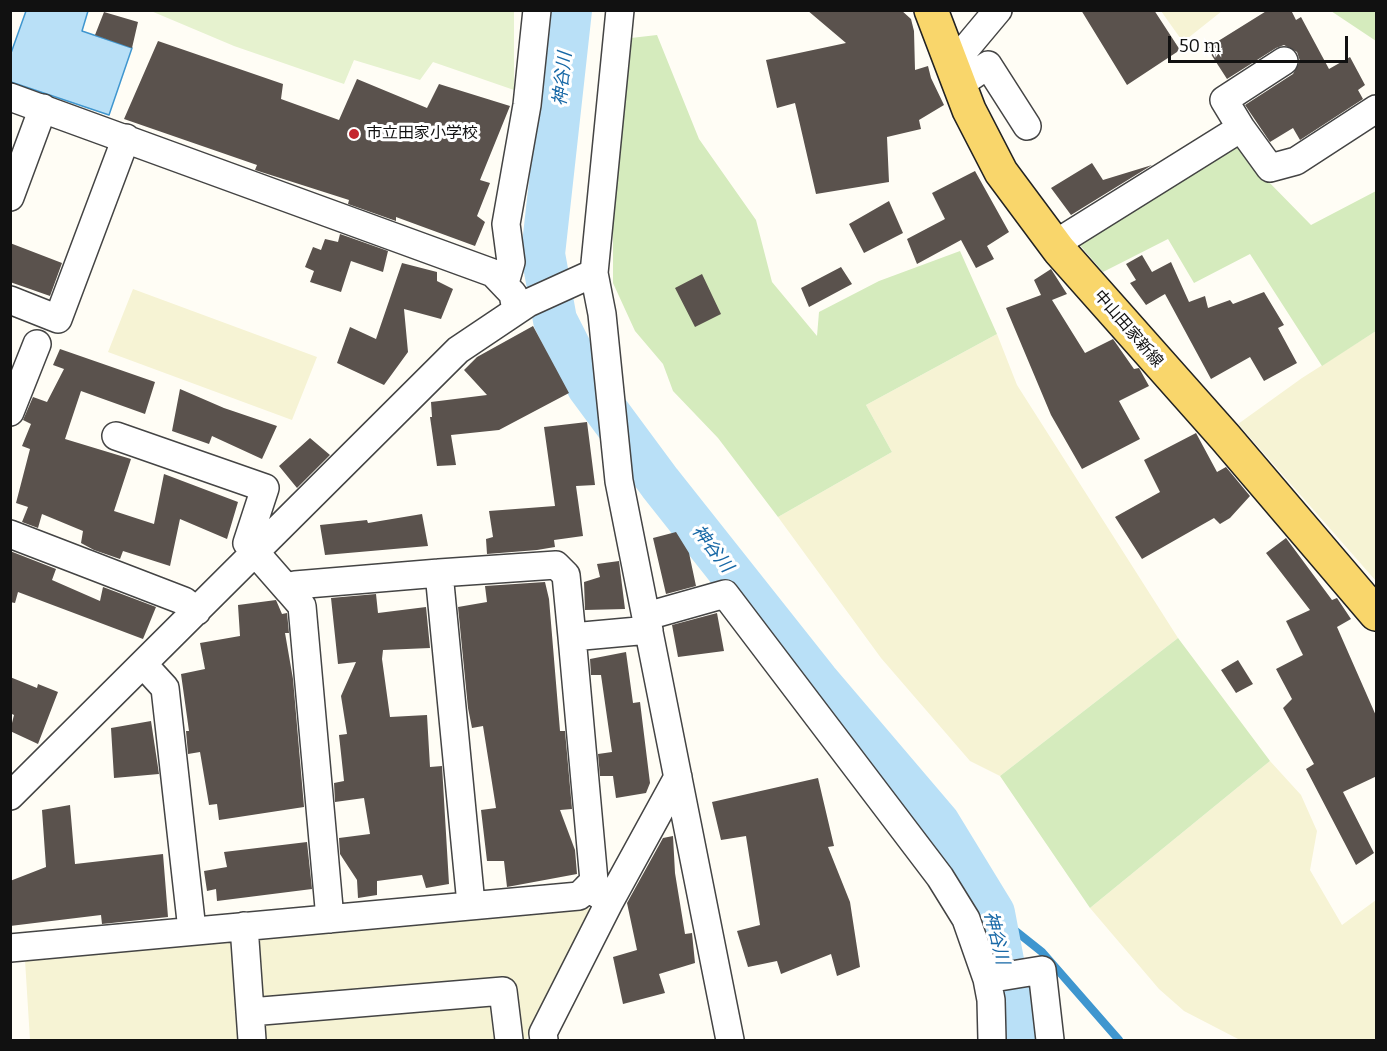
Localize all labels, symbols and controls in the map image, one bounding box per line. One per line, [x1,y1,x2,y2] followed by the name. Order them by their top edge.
[1171,24,1351,62] scale bar
[1179,35,1221,57] text: 50 m
[549,51,577,107] water label: 神谷川
[366,124,478,144] place label: 市立田家小学校
[347,127,361,141] marker: 市立田家小学校
[1089,286,1167,372] street label: 中山田家新線
[687,521,737,577] water label: 神谷川
[979,909,1013,967] water label: 神谷川

